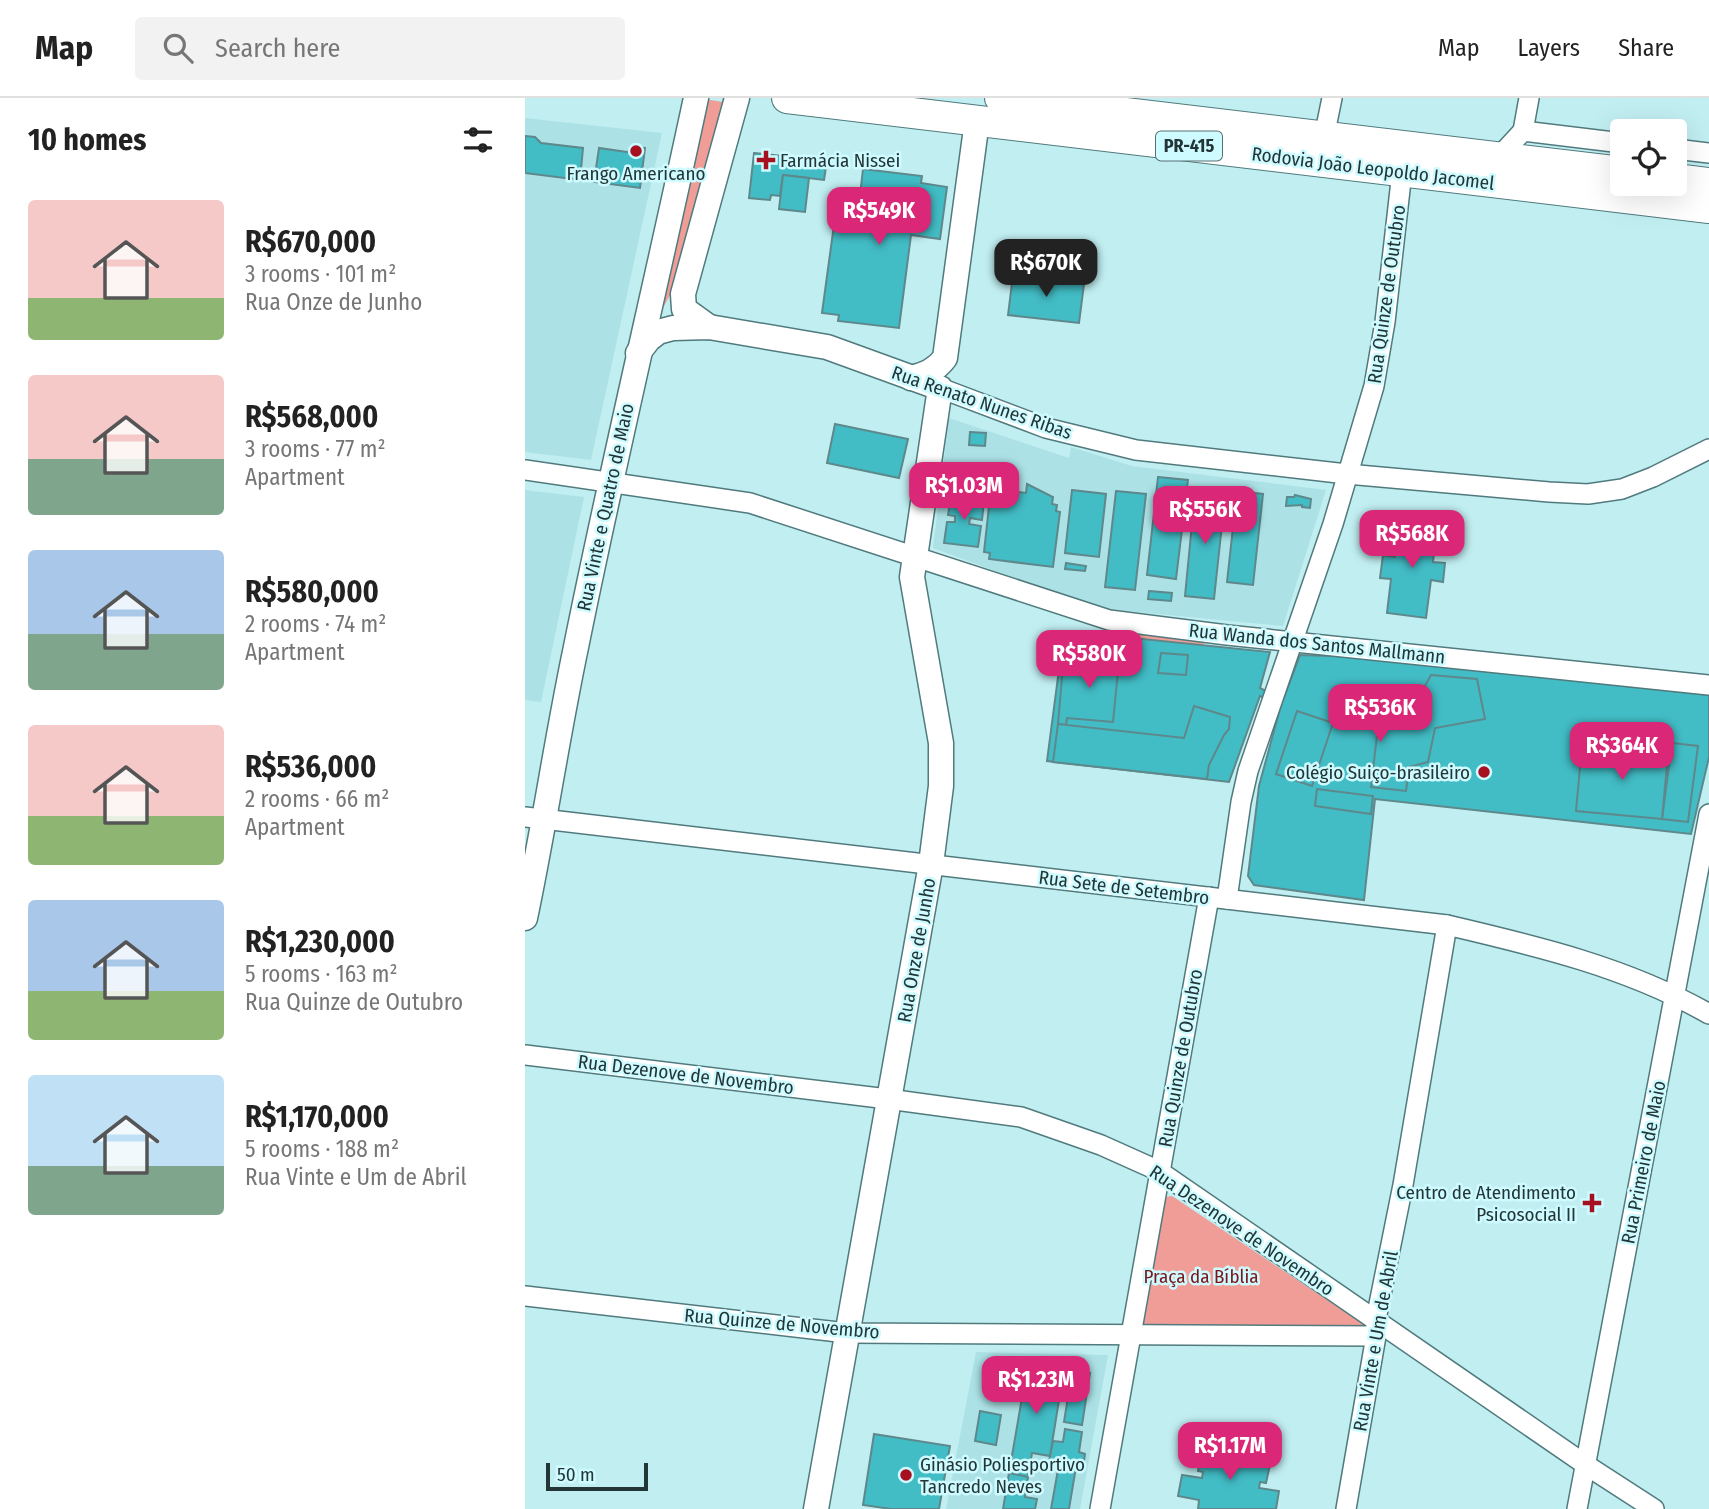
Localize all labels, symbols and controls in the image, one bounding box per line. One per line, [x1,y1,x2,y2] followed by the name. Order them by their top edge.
[135,17,625,80] search box
[35,28,93,68] text: Map
[159,29,197,67] icon: search
[215,33,340,64] text: Search here
[1438,34,1480,62] text: Map
[1518,34,1580,62] text: Layers
[1618,34,1674,62] text: Share
[1610,119,1687,196] map controls
[1610,119,1687,196] button: locate
[459,121,497,159] icon: filters
[28,122,146,158] text: 10 homes
[1156,131,1222,160] road number: PR-415
[1250,142,1496,195] street label: Rodovia João Leopoldo Jacomel
[628,143,644,159] marker: Frango Americano
[780,149,900,172] place label: Farmácia Nissei
[758,152,774,168] marker: Farmácia Nissei
[567,162,705,185] place label: Frango Americano
[822,188,936,247] pin: R$549K
[843,196,915,224] text: R$549K
[1363,203,1410,385] street label: Rua Quinze de Outubro
[245,224,376,260] text: R$670,000
[84,228,168,312] icon: home
[989,240,1103,299] pin: R$670K
[1010,248,1082,276] text: R$670K
[245,260,396,288] text: 3 rooms · 101 m²
[245,288,422,316] text: Rua Onze de Junho
[889,361,1075,444] street label: Rua Renato Nunes Ribas
[245,399,378,435] text: R$568,000
[572,401,639,613] street label: Rua Vinte e Quatro de Maio
[84,403,168,487] icon: home
[245,435,386,463] text: 3 rooms · 77 m²
[899,462,1029,522] pin: R$1.03M
[245,463,345,491] text: Apartment
[925,471,1003,499] text: R$1.03M
[1148,486,1262,546] pin: R$556K
[1169,495,1241,523] text: R$556K
[1355,510,1469,570] pin: R$568K
[1375,519,1449,547] text: R$568K
[245,574,379,610] text: R$580,000
[84,578,168,662] icon: home
[245,610,386,638] text: 2 rooms · 74 m²
[1188,619,1446,668] street label: Rua Wanda dos Santos Mallmann
[1032,630,1146,690] pin: R$580K
[245,638,345,666] text: Apartment
[1052,639,1126,667] text: R$580K
[1323,684,1437,744] pin: R$536K
[1344,693,1416,721] text: R$536K
[1565,722,1679,782] pin: R$364K
[1586,731,1658,759] text: R$364K
[245,749,376,785] text: R$536,000
[84,753,168,837] icon: home
[1286,761,1470,784] place label: Colégio Suiço-brasileiro
[1476,764,1492,780] marker: Colégio Suiço-brasileiro
[245,785,389,813] text: 2 rooms · 66 m²
[245,813,345,841] text: Apartment
[1037,866,1211,909] street label: Rua Sete de Setembro
[892,876,941,1024] street label: Rua Onze de Junho
[245,924,395,960] text: R$1,230,000
[84,928,168,1012] icon: home
[245,960,398,988] text: 5 rooms · 163 m²
[1154,967,1207,1149] street label: Rua Quinze de Outubro
[245,988,463,1016] text: Rua Quinze de Outubro
[577,1050,795,1099] street label: Rua Dezenove de Novembro
[1616,1078,1671,1246] street label: Rua Primeiro de Maio
[245,1099,389,1135] text: R$1,170,000
[84,1103,168,1187] icon: home
[245,1135,399,1163] text: 5 rooms · 188 m²
[1145,1160,1338,1301] street label: Rua Dezenove de Novembro
[245,1163,467,1191] text: Rua Vinte e Um de Abril
[1396,1181,1576,1226] place label: Centro de Atendimento Psicosocial II
[1582,1193,1602,1213] marker: Centro de Atendimento Psicosocial II
[1348,1249,1403,1433] street label: Rua Vinte e Um de Abril
[1143,1265,1259,1288] park label: Praça da Bíblia
[683,1303,881,1343] street label: Rua Quinze de Novembro
[971,1356,1101,1416] pin: R$1.23M
[998,1365,1074,1393] text: R$1.23M
[1165,1422,1295,1482] pin: R$1.17M
[1194,1431,1266,1459] text: R$1.17M
[920,1453,1085,1498] place label: Ginásio Poliesportivo Tancredo Neves
[546,1460,647,1492] scale bar
[557,1463,595,1486] text: 50 m
[898,1467,914,1483] marker: Ginásio Poliesportivo Tancredo Neves

